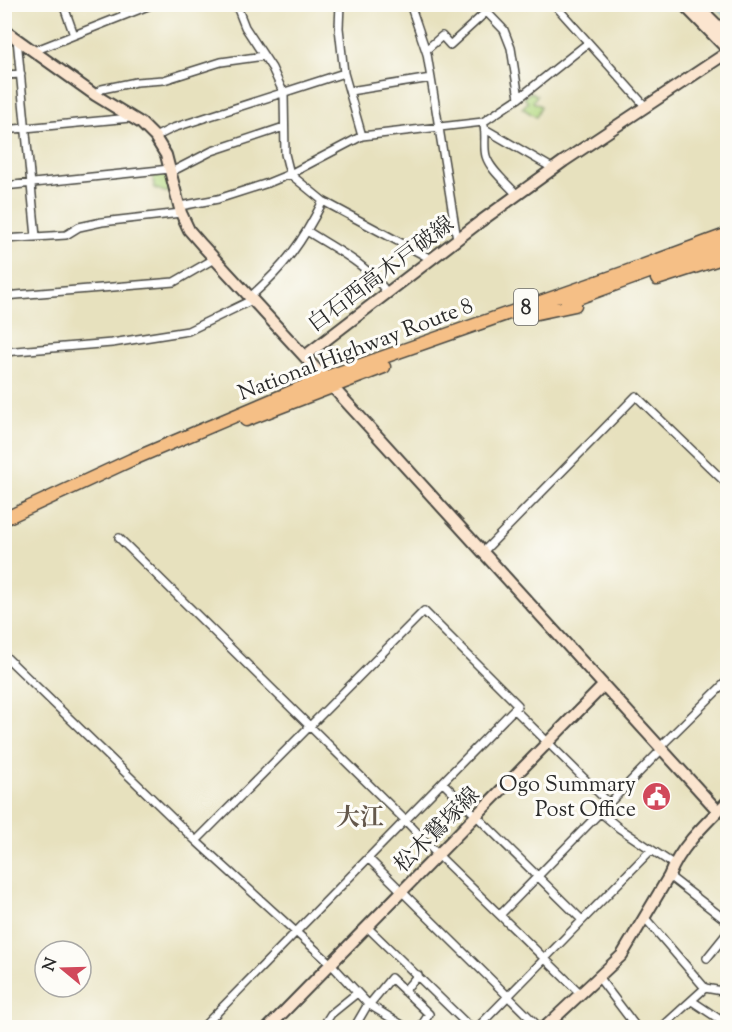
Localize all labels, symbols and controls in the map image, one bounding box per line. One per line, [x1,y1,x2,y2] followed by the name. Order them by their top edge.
[302,210,462,341] street label: 白石西高木戸破線
[514,289,538,325] road number: 8
[234,291,478,410] street label: National Highway Route 8
[499,770,636,827] place label: Ogo Summary Post Office
[641,780,673,812] public building icon: Ogo Summary Post Office
[388,781,488,881] street label: 松木鷲塚線
[336,802,384,836] district label: 大江
[33,939,93,999] north arrow
[38,955,64,975] text: N

